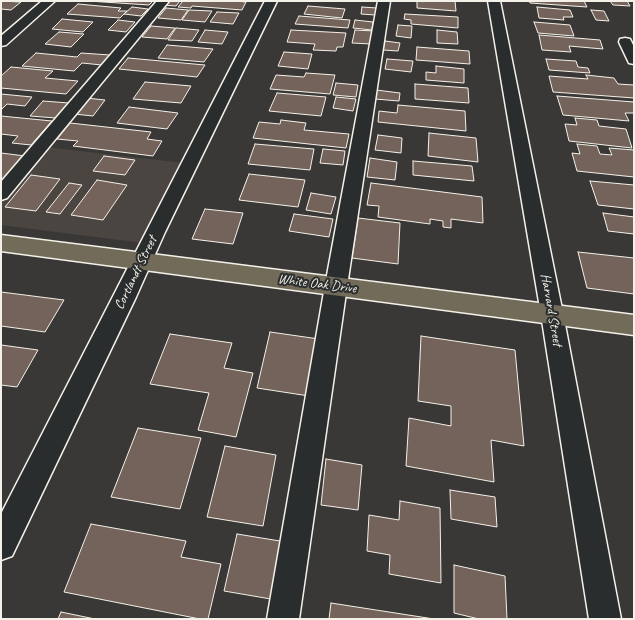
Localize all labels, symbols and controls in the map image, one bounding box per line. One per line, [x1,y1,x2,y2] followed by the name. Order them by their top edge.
[111,234,161,312] street label: Cortlandt Street
[277,271,357,297] street label: White Oak Drive
[536,272,566,348] street label: Harvard Street

